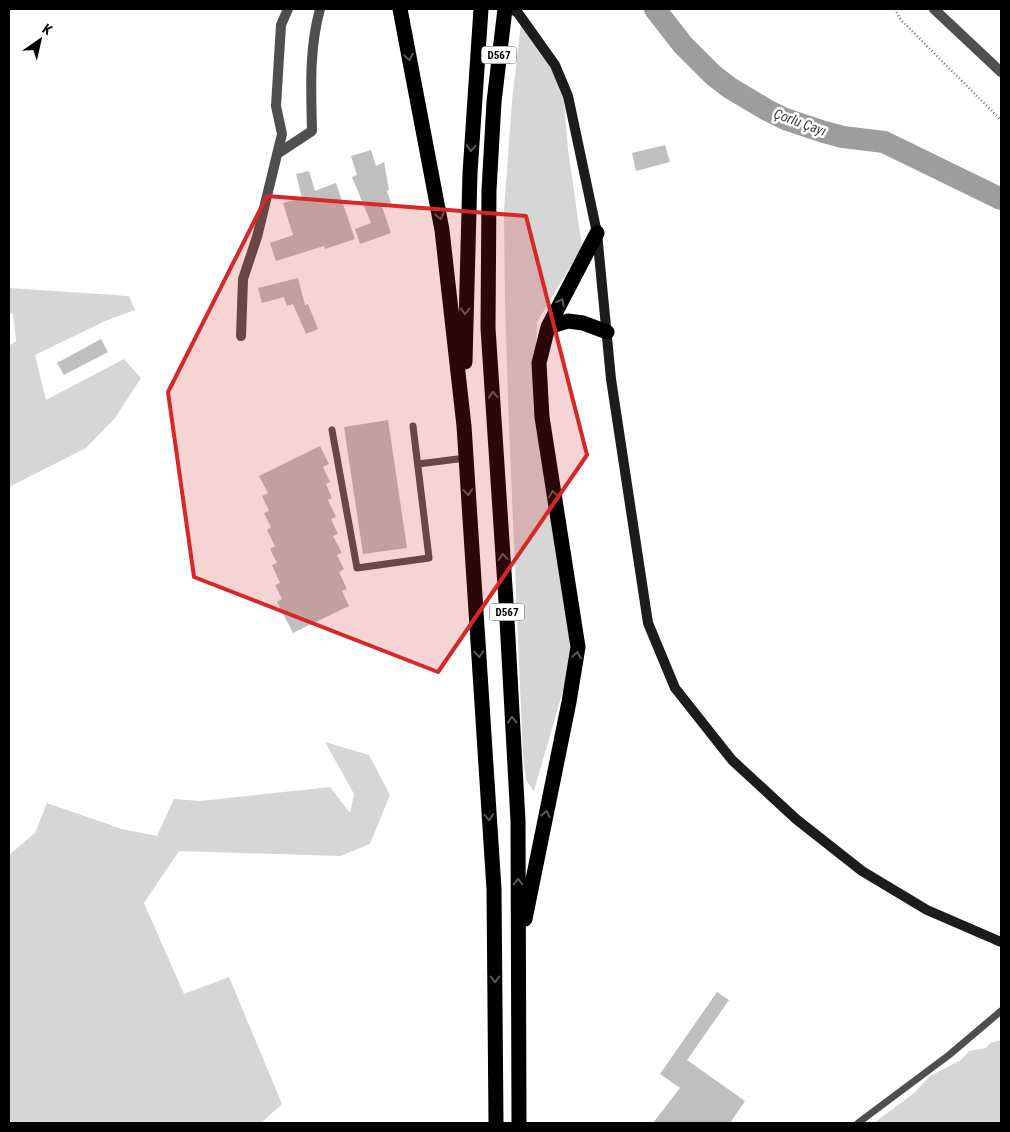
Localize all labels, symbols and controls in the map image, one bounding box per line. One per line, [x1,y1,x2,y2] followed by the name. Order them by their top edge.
[15,15,65,65] north arrow
[40,20,55,38] text: K
[482,46,516,64] road number: D567
[404,52,414,61] one-way arrow
[772,105,828,139] water label: Çorlu Çayı
[466,145,477,153] one-way arrow
[434,212,444,221] one-way arrow
[555,298,565,307] one-way arrow
[460,307,471,315] one-way arrow
[487,391,498,399] one-way arrow
[463,489,474,497] one-way arrow
[549,490,559,499] one-way arrow
[498,553,509,561] one-way arrow
[490,604,524,620] road number: D567
[571,650,582,658] one-way arrow
[473,651,484,659] one-way arrow
[507,715,518,723] one-way arrow
[540,810,551,819] one-way arrow
[484,813,495,821] one-way arrow
[513,878,523,886] one-way arrow
[490,976,500,983] one-way arrow

